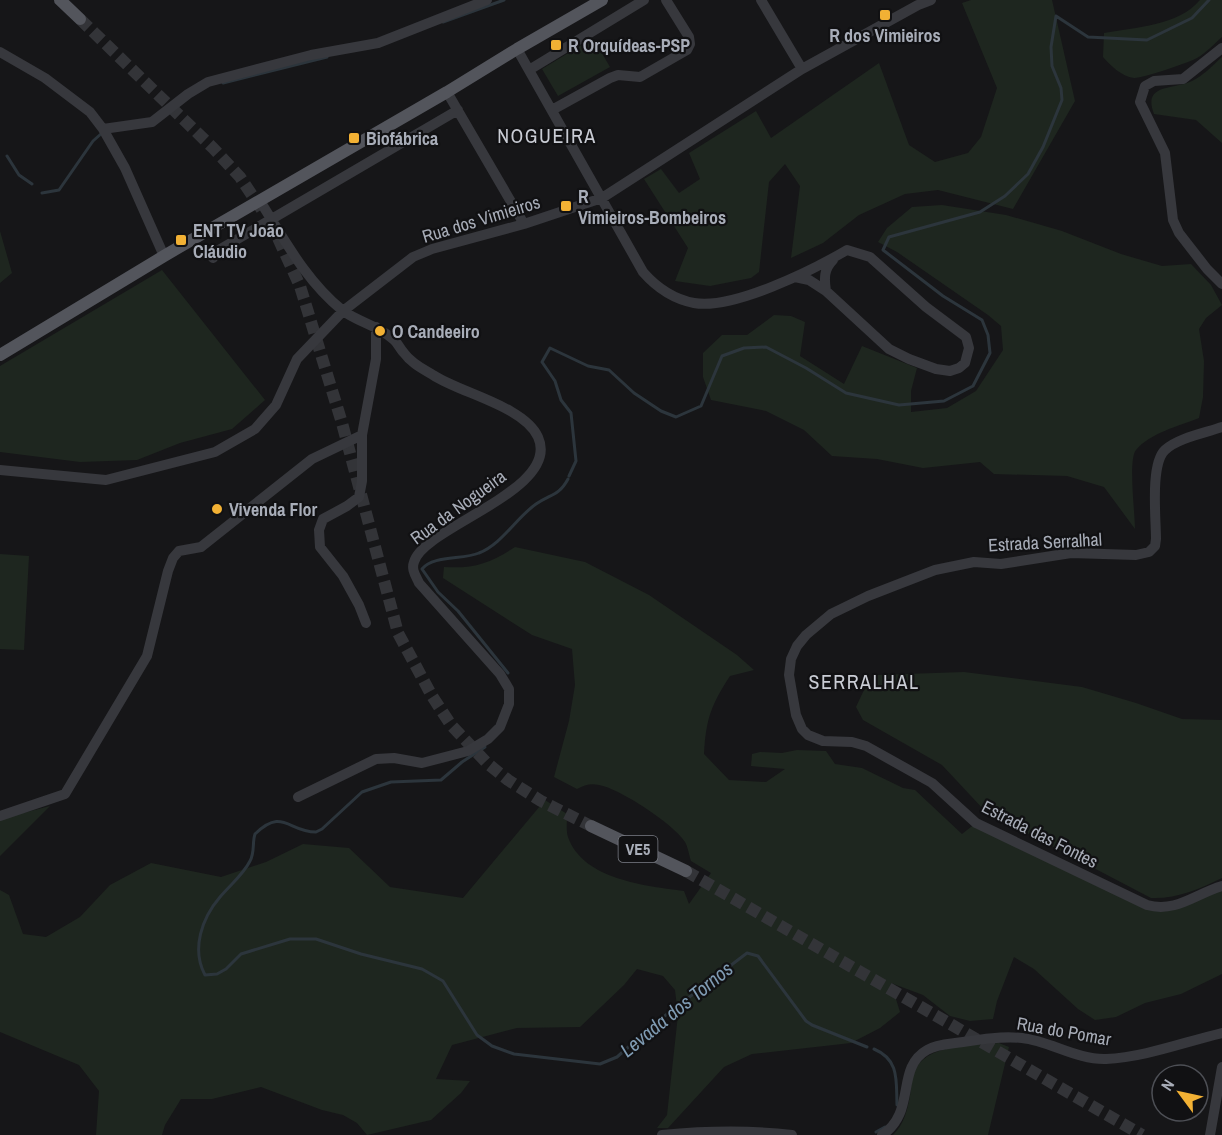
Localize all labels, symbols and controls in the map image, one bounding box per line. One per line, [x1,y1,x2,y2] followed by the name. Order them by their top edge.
[878,8,892,22] marker: R dos Vimieiros
[829,23,941,48] place label: R dos Vimieiros
[568,33,690,58] place label: R Orquídeas-PSP
[549,38,563,52] marker: R Orquídeas-PSP
[497,122,597,149] district label: NOGUEIRA
[366,126,439,151] place label: Biofábrica
[347,131,361,145] marker: Biofábrica
[578,184,726,230] place label: R Vimieiros-Bombeiros
[419,189,543,249] street label: Rua dos Vimieiros
[559,199,573,213] marker: R Vimieiros-Bombeiros
[193,218,284,264] place label: ENT TV João Cláudio
[174,233,188,247] marker: ENT TV João Cláudio
[392,319,480,344] place label: O Candeeiro
[373,324,387,338] marker: O Candeeiro
[405,464,511,550] street label: Rua da Nogueira
[229,497,318,522] place label: Vivenda Flor
[210,502,224,516] marker: Vivenda Flor
[987,527,1103,557] street label: Estrada Serralhal
[808,668,920,695] district label: SERRALHAL
[978,794,1102,874] street label: Estrada das Fontes
[618,836,658,862] road number: VE5
[614,955,738,1063] water label: Levada dos Tornos
[1015,1010,1113,1052] street label: Rua do Pomar
[1150,1063,1210,1123] north arrow
[1156,1075,1179,1095] text: N

